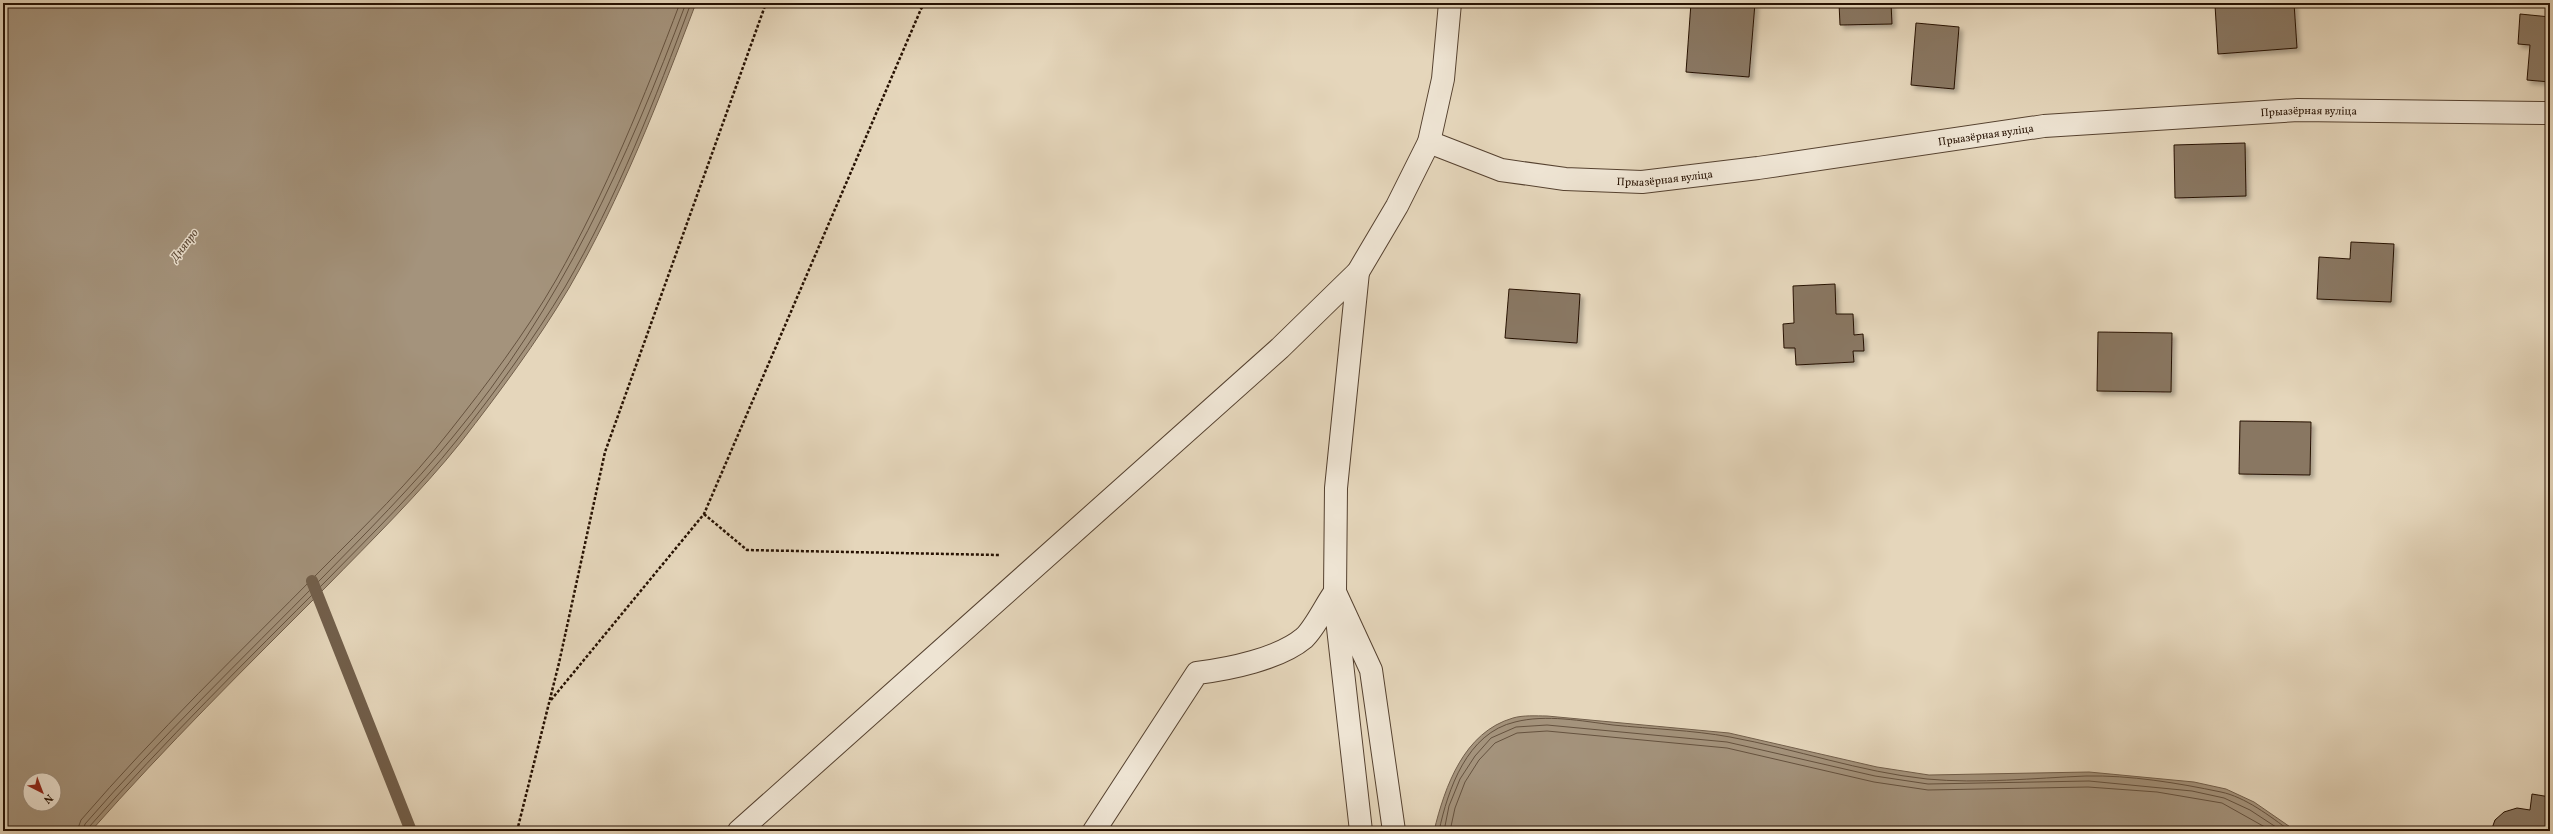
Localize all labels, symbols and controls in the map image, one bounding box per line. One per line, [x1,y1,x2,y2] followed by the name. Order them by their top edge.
[2260,104,2358,121] street label: Прыазёрная вуліца
[1937,122,2035,150] street label: Прыазёрная вуліца
[1616,167,1714,191] street label: Прыазёрная вуліца
[166,226,203,266] water label: Дняпро
[22,772,62,812] north arrow
[40,790,56,807] text: N

